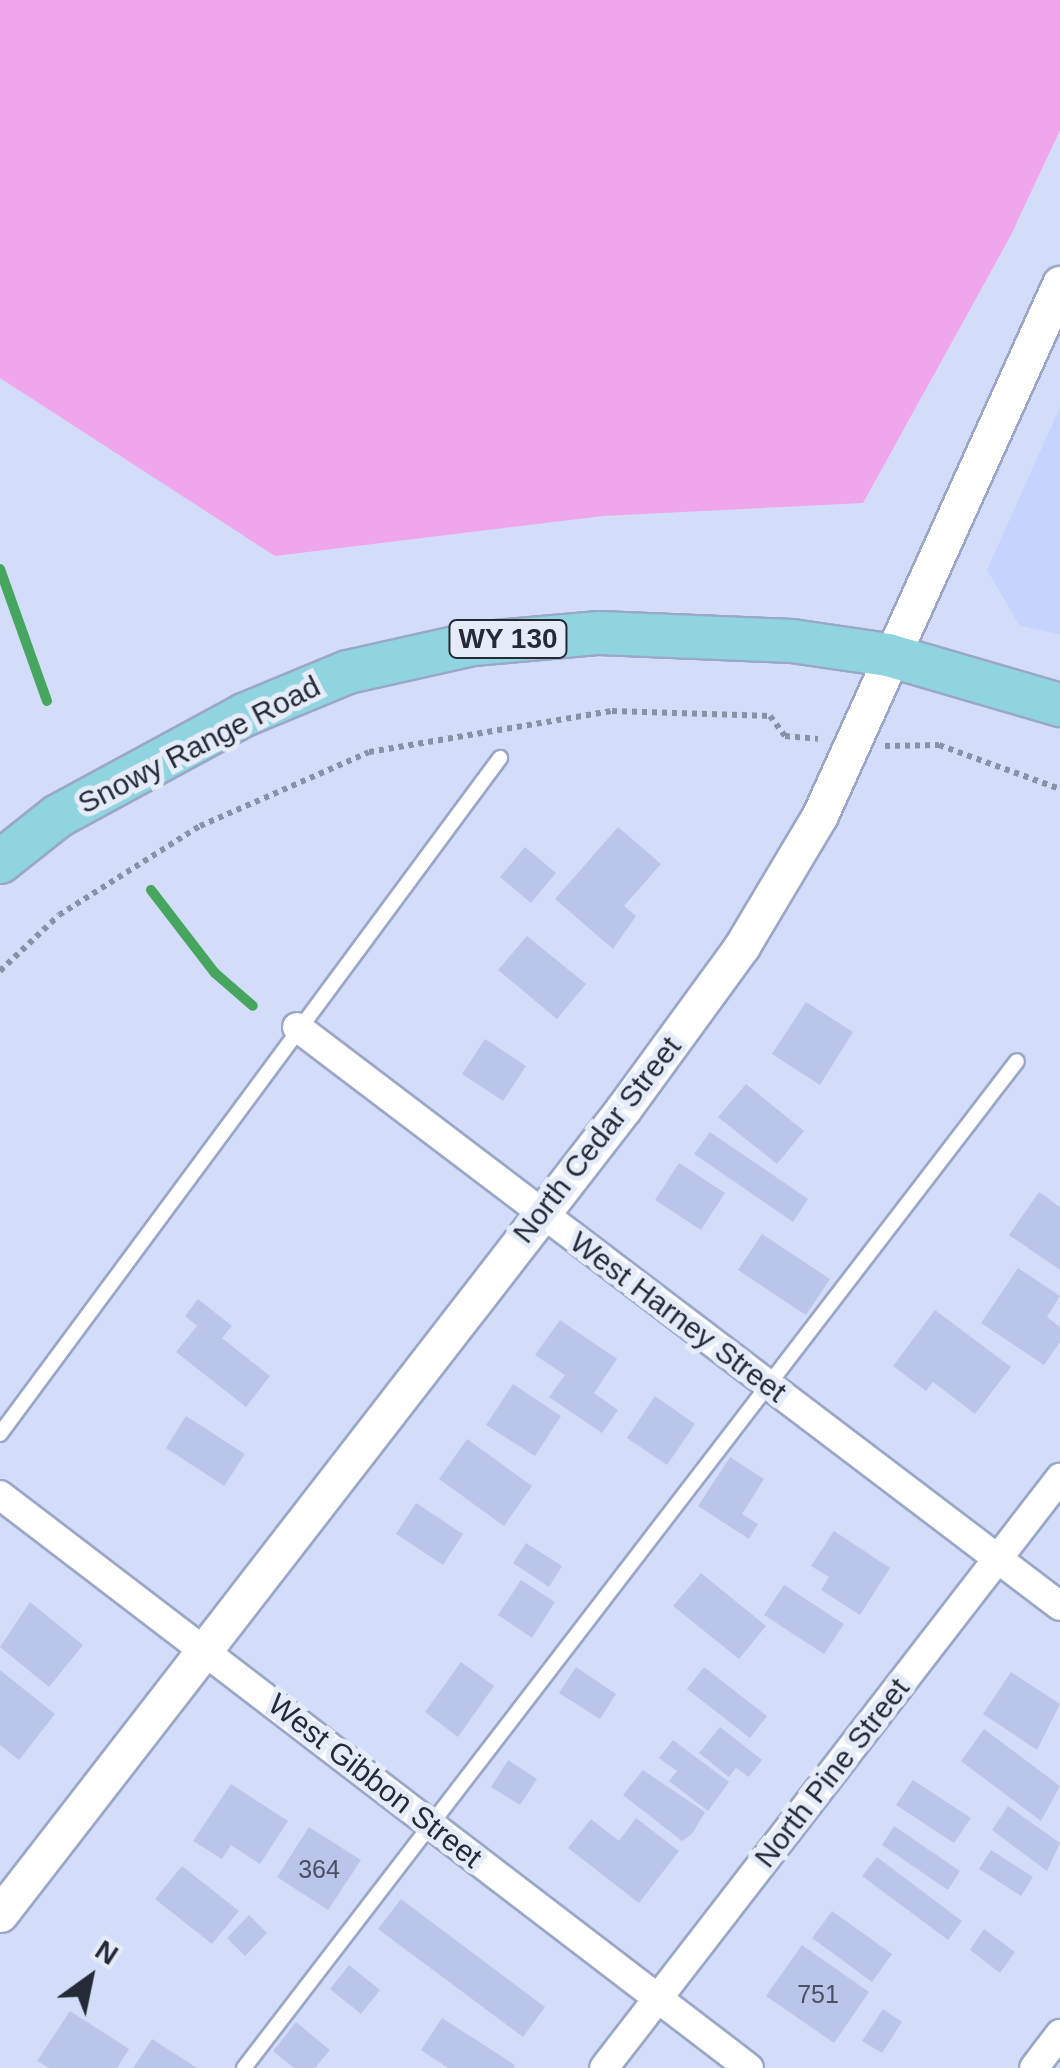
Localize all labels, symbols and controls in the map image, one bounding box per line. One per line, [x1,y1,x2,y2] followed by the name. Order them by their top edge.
[448,616,568,662] road number: WY 130
[72,668,326,822] street label: Snowy Range Road
[505,1030,689,1250] street label: North Cedar Street
[563,1224,793,1410] street label: West Harney Street
[747,1671,917,1875] street label: North Pine Street
[261,1686,489,1876] street label: West Gibbon Street
[298,1854,340,1884] house number: 364
[40,1928,140,2028] north arrow
[90,1934,124,1971] text: N
[797,1979,839,2009] house number: 751

